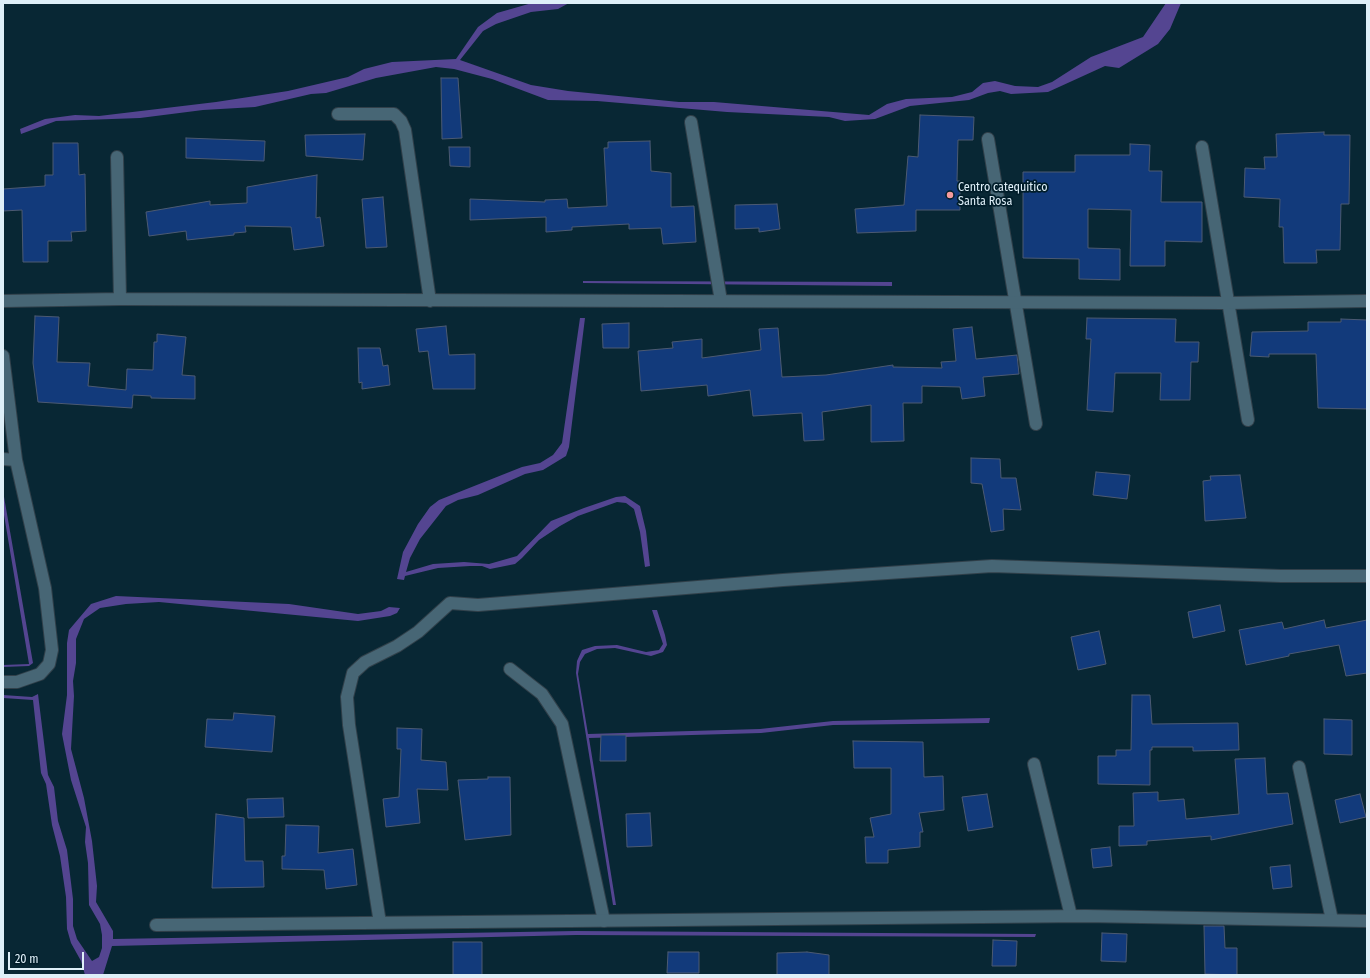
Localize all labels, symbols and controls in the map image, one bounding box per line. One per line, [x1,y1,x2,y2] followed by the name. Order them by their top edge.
[958,181,1047,209] place label: Centro catequitico Santa Rosa
[945,190,955,200] marker: Centro catequitico Santa Rosa
[10,944,86,970] scale bar
[15,952,39,966] text: 20 m

